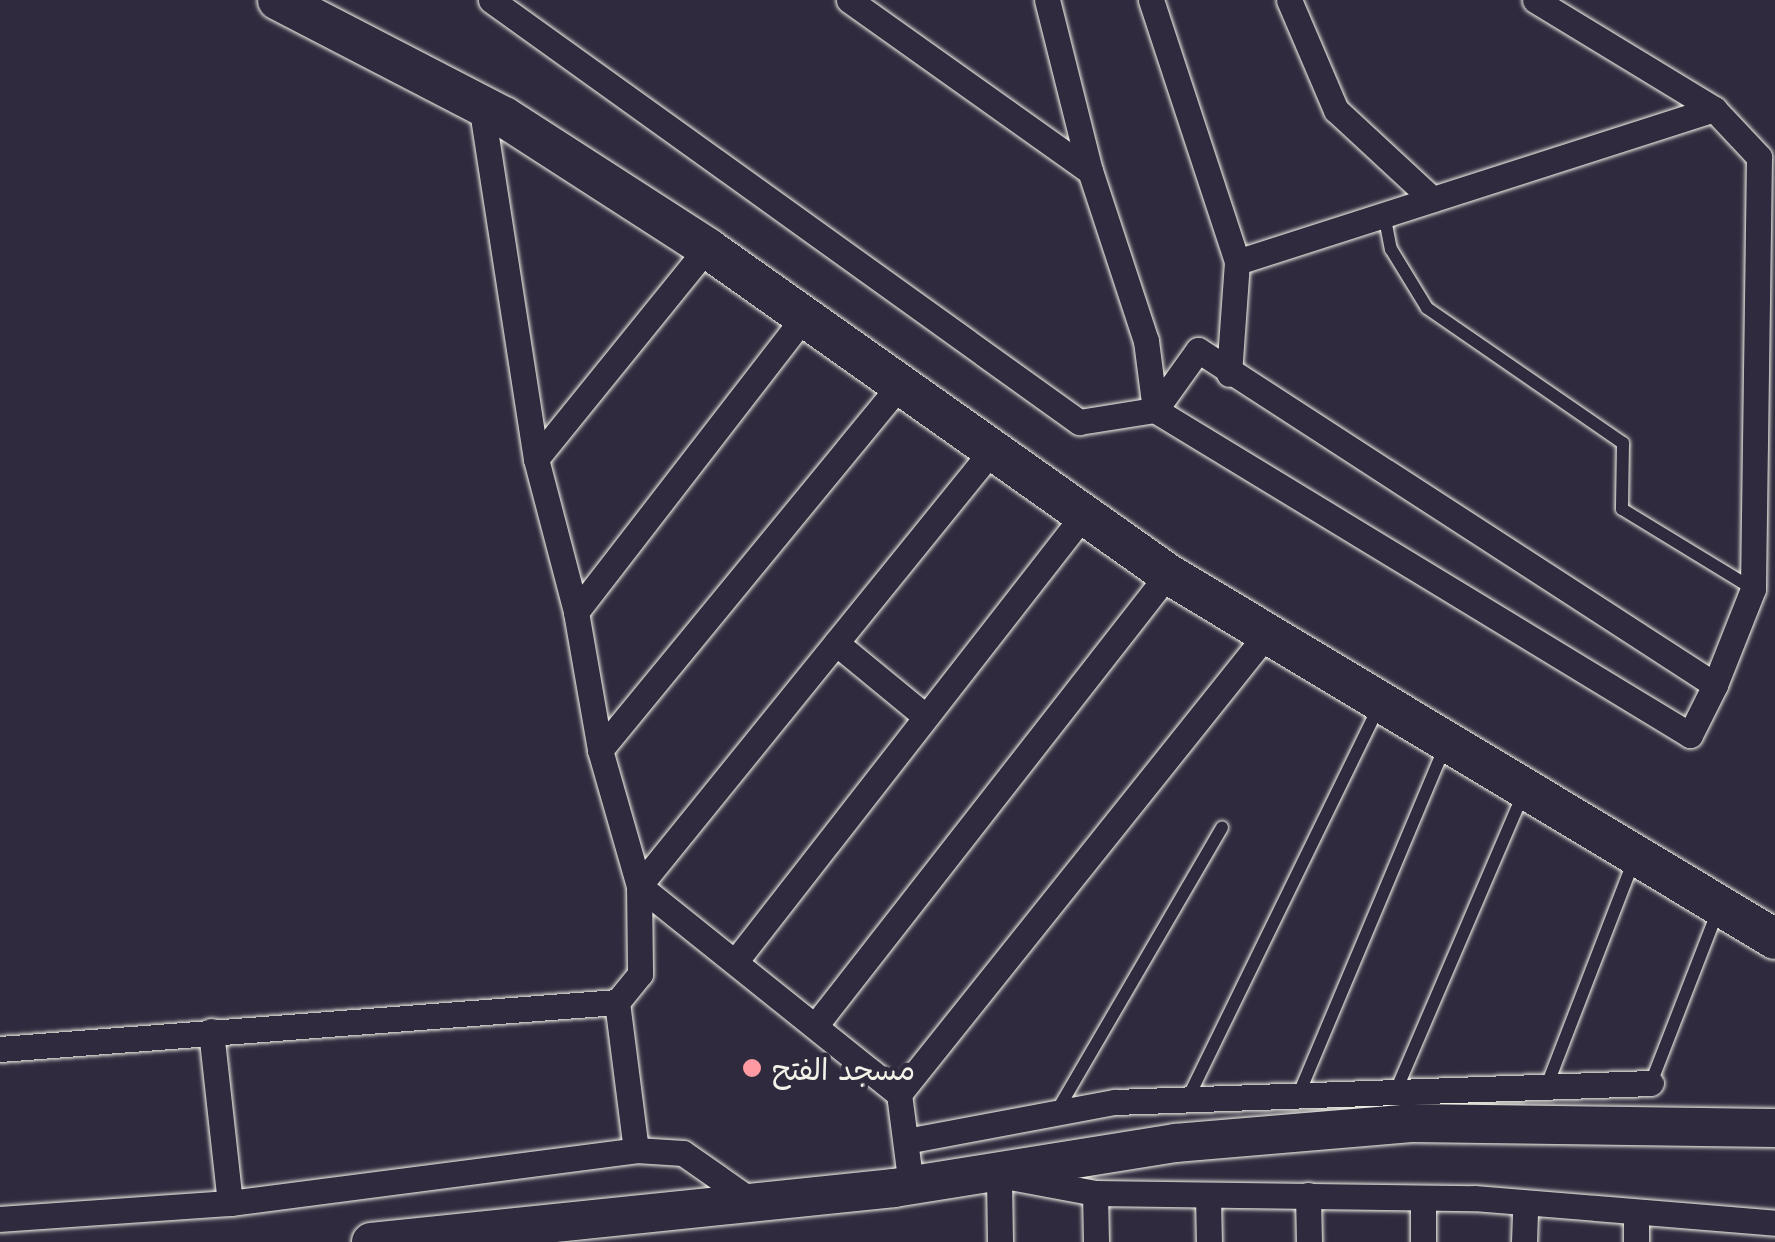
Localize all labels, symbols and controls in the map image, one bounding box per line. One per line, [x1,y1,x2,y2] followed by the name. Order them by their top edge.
[772,1050,915,1086] place label: مسجد الفتح
[741,1057,763,1079] marker: مسجد الفتح

